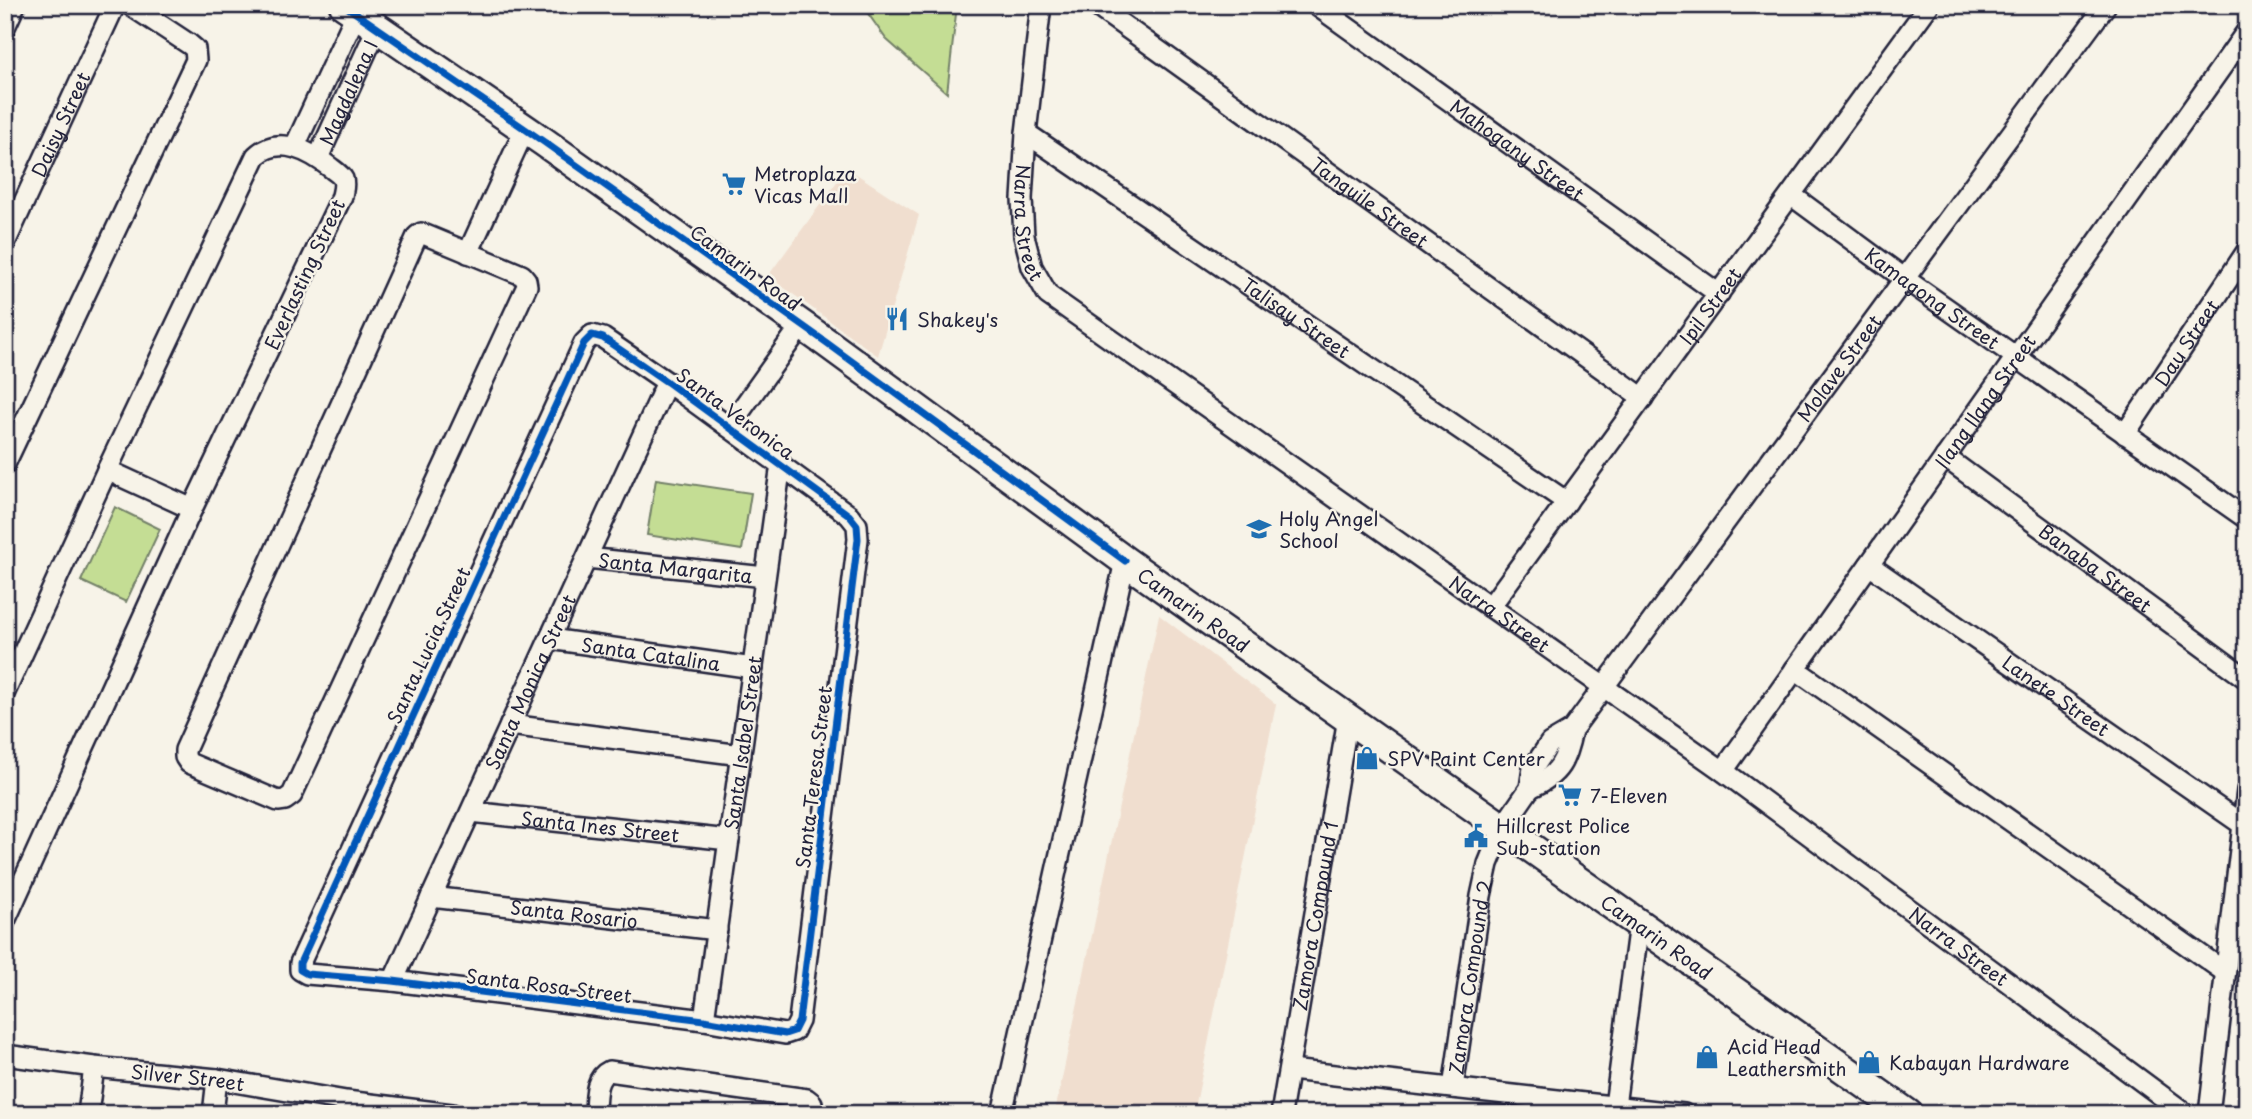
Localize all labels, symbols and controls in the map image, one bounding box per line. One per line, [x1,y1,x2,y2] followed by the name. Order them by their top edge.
[312,35,384,150] street label: Magdalena I
[24,67,96,181] street label: Daisy Street
[1445,92,1591,207] street label: Mahogany Street
[1305,150,1434,254] street label: Tanguile Street
[754,159,857,209] place label: Metroplaza Vicas Mall
[1008,164,1051,286] street label: Narra Street
[720,170,748,198] supermarket icon: Metroplaza Vicas Mall
[257,194,351,354] street label: Everlasting Street
[685,217,807,317] street label: Camarin Road
[1860,240,2006,355] street label: Kamagong Street
[1672,261,1748,350] street label: Ipil Street
[1236,270,1356,364] street label: Talisay Street
[2147,294,2225,391] street label: Dau Street
[883,305,911,333] restaurant icon: Shakey's
[917,305,998,333] place label: Shakey's
[1790,308,1888,427] street label: Molave Street
[1928,328,2042,474] street label: Ilang Ilang Street
[671,360,801,466] street label: Santa Veronica
[1279,504,1378,554] place label: Holy Angel School
[1245,515,1273,543] school or university icon: Holy Angel School
[2033,517,2158,619] street label: Banaba Street
[597,545,754,590] street label: Santa Margarita
[1132,560,1255,659] street label: Camarin Road
[379,562,477,728] street label: Santa Lucia Street
[1444,568,1556,659] street label: Narra Street
[478,589,582,774] street label: Santa Monica Street
[580,630,722,677] street label: Santa Catalina
[1997,648,2116,742] street label: Lanete Street
[717,654,768,831] street label: Santa Isabel Street
[788,684,838,870] street label: Santa Teresa Street
[1353,744,1381,772] shop icon: SPV Paint Center
[1387,744,1545,772] place label: SPV Paint Center
[1556,781,1584,809] supermarket icon: 7-Eleven
[1590,781,1668,809] place label: 7-Eleven
[520,804,681,849] street label: Santa Ines Street
[1496,811,1630,861] place label: Hillcrest Police Sub-station
[1285,819,1344,1013] street label: Zamora Compound 1
[1462,822,1490,850] public building icon: Hillcrest Police Sub-station
[1441,877,1498,1076] street label: Zamora Compound 2
[1595,887,1719,986] street label: Camarin Road
[509,892,639,935] street label: Santa Rosario
[1904,900,2015,992] street label: Narra Street
[465,961,634,1009] street label: Santa Rosa Street
[1727,1032,1846,1082] place label: Acid Head Leathersmith
[1693,1043,1721,1071] shop icon: Acid Head Leathersmith
[1855,1048,1883,1076] shop icon: Kabayan Hardware
[1889,1048,2070,1076] place label: Kabayan Hardware
[130,1057,247,1097] street label: Silver Street

